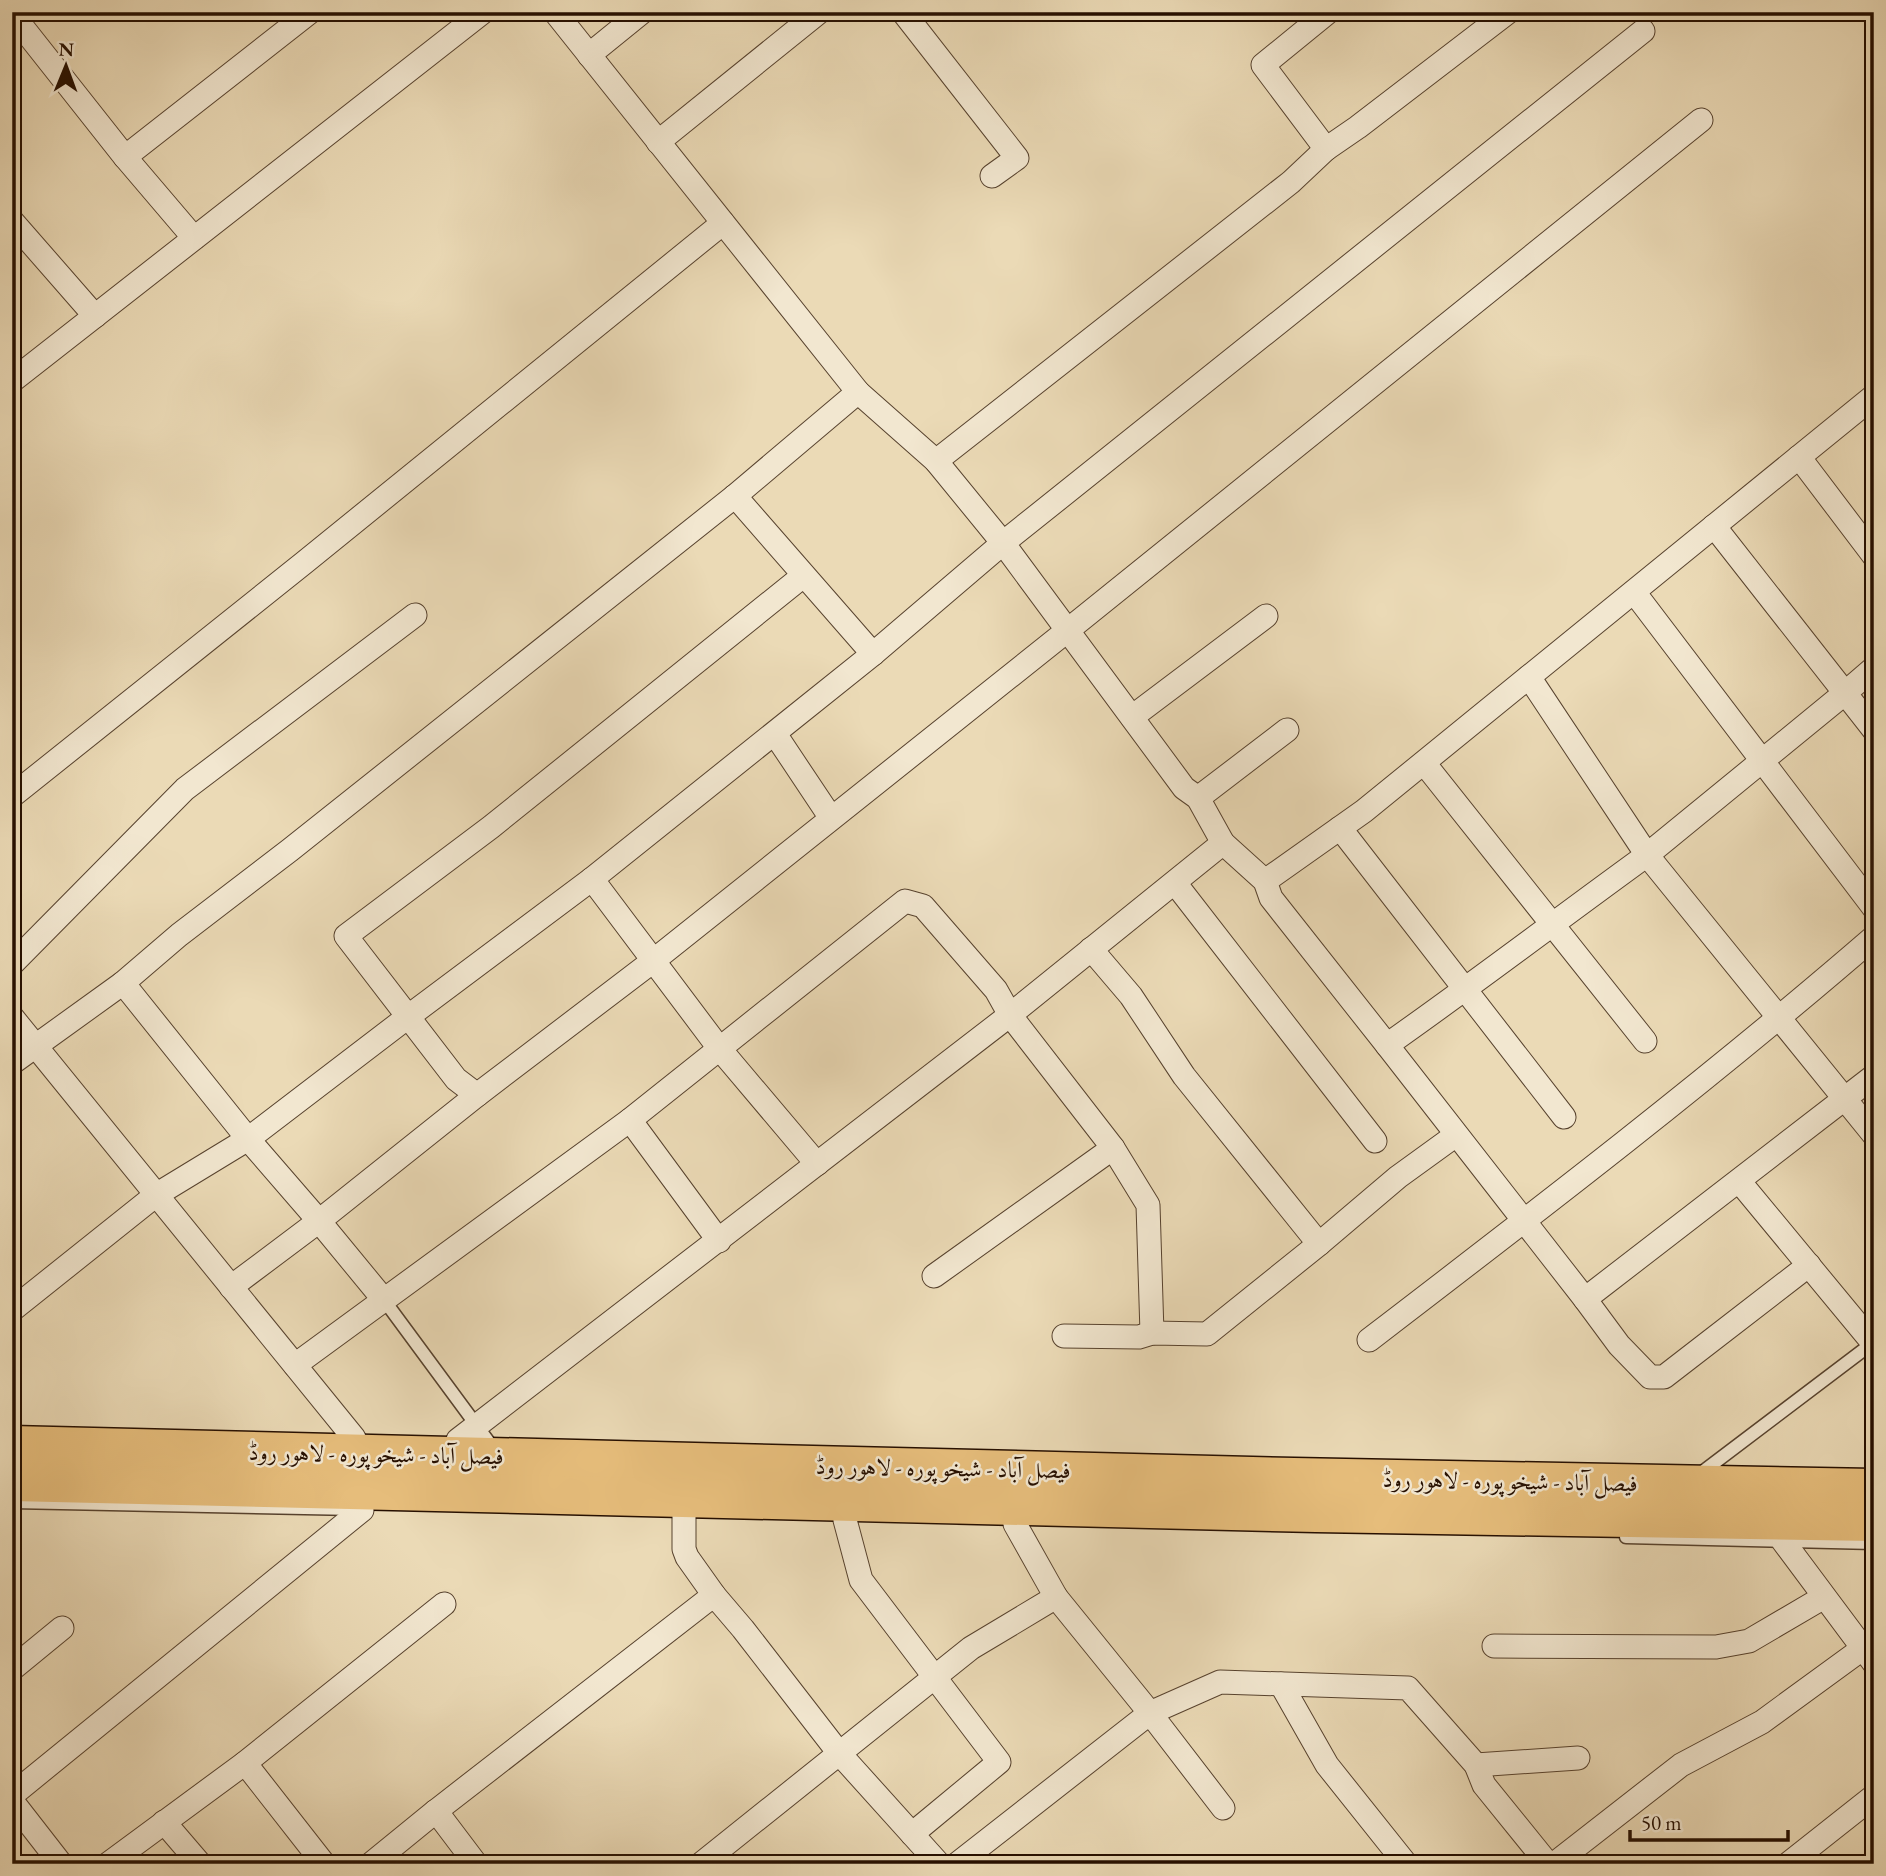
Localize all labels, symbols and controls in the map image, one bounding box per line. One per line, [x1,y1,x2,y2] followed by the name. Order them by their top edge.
[32,32,102,102] north arrow
[58,37,75,62] text: N
[248,1437,504,1473] street label: فیصل آباد - شیخو پورہ - لاہور روڈ
[815,1451,1071,1487] street label: فیصل آباد - شیخو پورہ - لاہور روڈ
[1382,1464,1638,1500] street label: فیصل آباد - شیخو پورہ - لاہور روڈ
[1630,1799,1788,1843] scale bar
[1641,1809,1682,1836] text: 50 m

